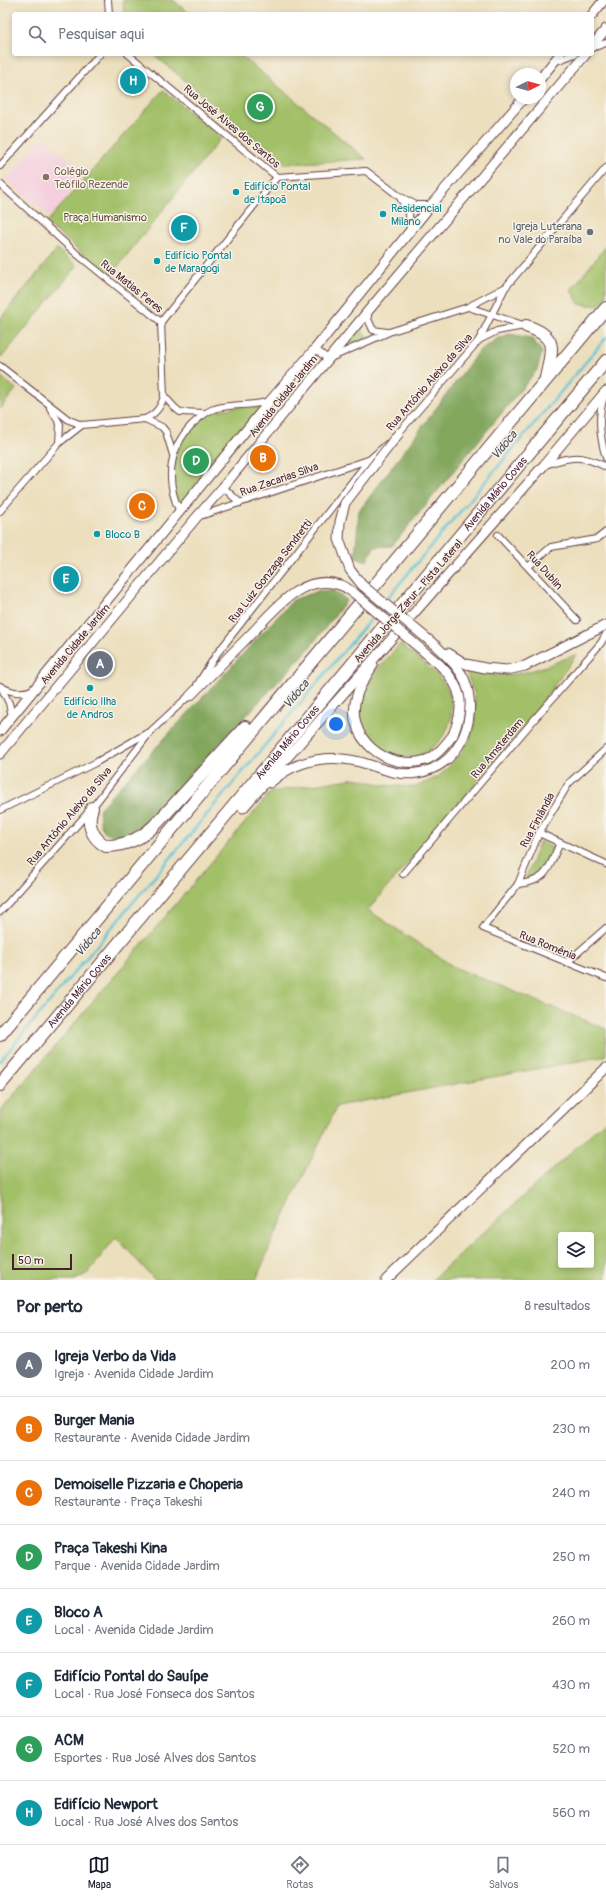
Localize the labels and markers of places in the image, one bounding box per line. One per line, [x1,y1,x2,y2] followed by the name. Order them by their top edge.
[120,66,146,96] pin: H
[247,92,273,122] pin: G
[54,165,129,191] place label: Colégio Teófilo Rezende
[41,172,51,182] marker: Colégio Teófilo Rezende
[244,180,311,206] place label: Edifício Pontal de Itapoã
[231,187,241,197] marker: Edifício Pontal de Itapoã
[391,202,442,228] place label: Residencial Milano
[378,209,388,219] marker: Residencial Milano
[171,213,197,243] pin: F
[498,220,582,246] place label: Igreja Luterana no Vale do Paraíba
[585,227,595,237] marker: Igreja Luterana no Vale do Paraíba
[165,249,232,275] place label: Edifício Pontal de Maragogi
[152,256,162,266] marker: Edifício Pontal de Maragogi
[250,443,276,473] pin: B
[183,446,209,476] pin: D
[129,491,155,521] pin: C
[105,528,140,541] place label: Bloco B
[92,529,102,539] marker: Bloco B
[53,564,79,594] pin: E
[87,649,113,679] pin: A
[85,683,95,693] marker: Edifício Ilha de Andros
[64,695,116,721] place label: Edifício Ilha de Andros

